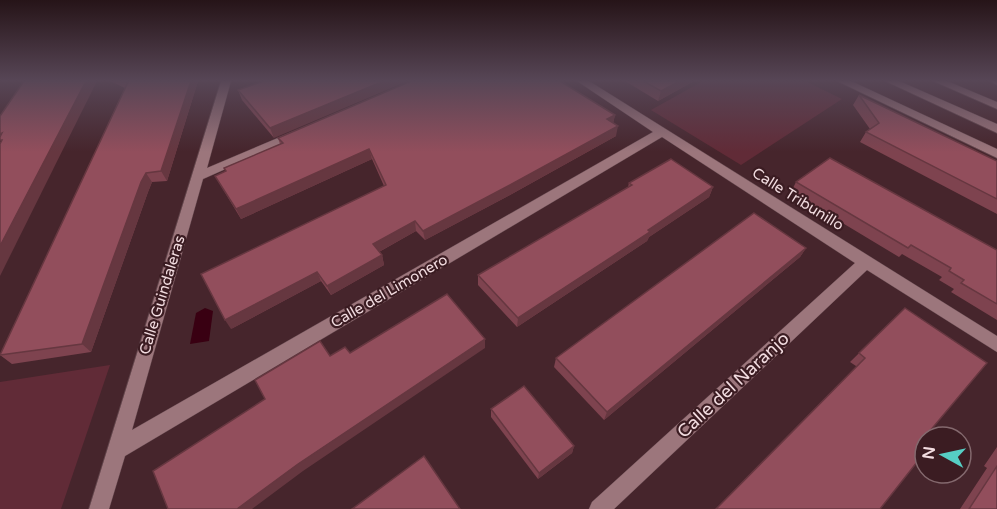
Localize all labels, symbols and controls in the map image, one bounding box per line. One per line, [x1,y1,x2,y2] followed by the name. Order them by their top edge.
[749,164,847,234] street label: Calle Tribunillo
[135,233,189,357] street label: Calle Guindaleras
[327,250,451,332] street label: Calle del Limonero
[672,327,794,443] street label: Calle del Naranjo
[913,425,973,485] north arrow
[918,445,940,461] text: N

